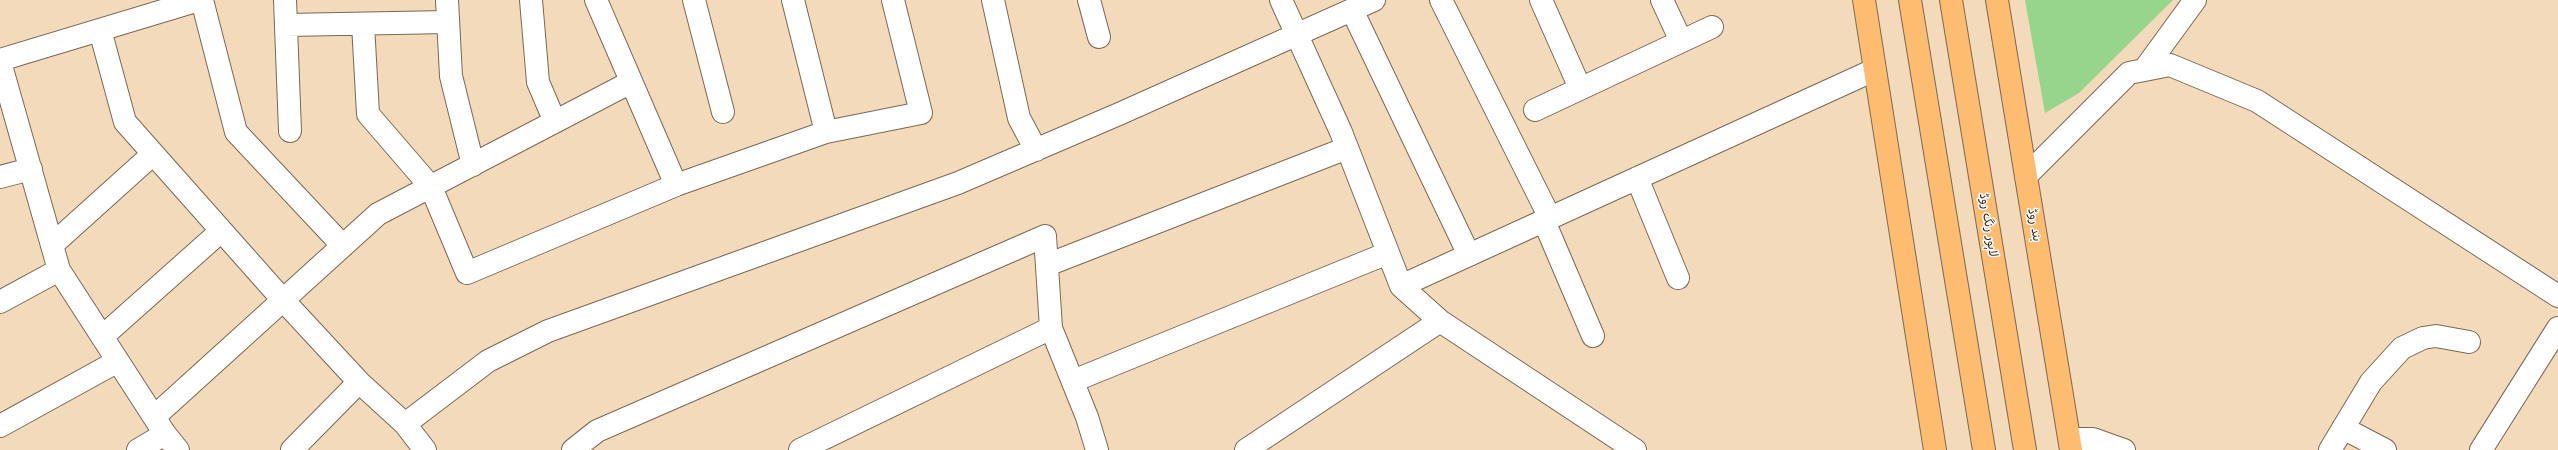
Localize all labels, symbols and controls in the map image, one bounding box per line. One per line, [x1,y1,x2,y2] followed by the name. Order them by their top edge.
[1976,192,2000,258] street label: لاہور رنگ روڈ
[2024,207,2044,243] street label: بند روڈ

